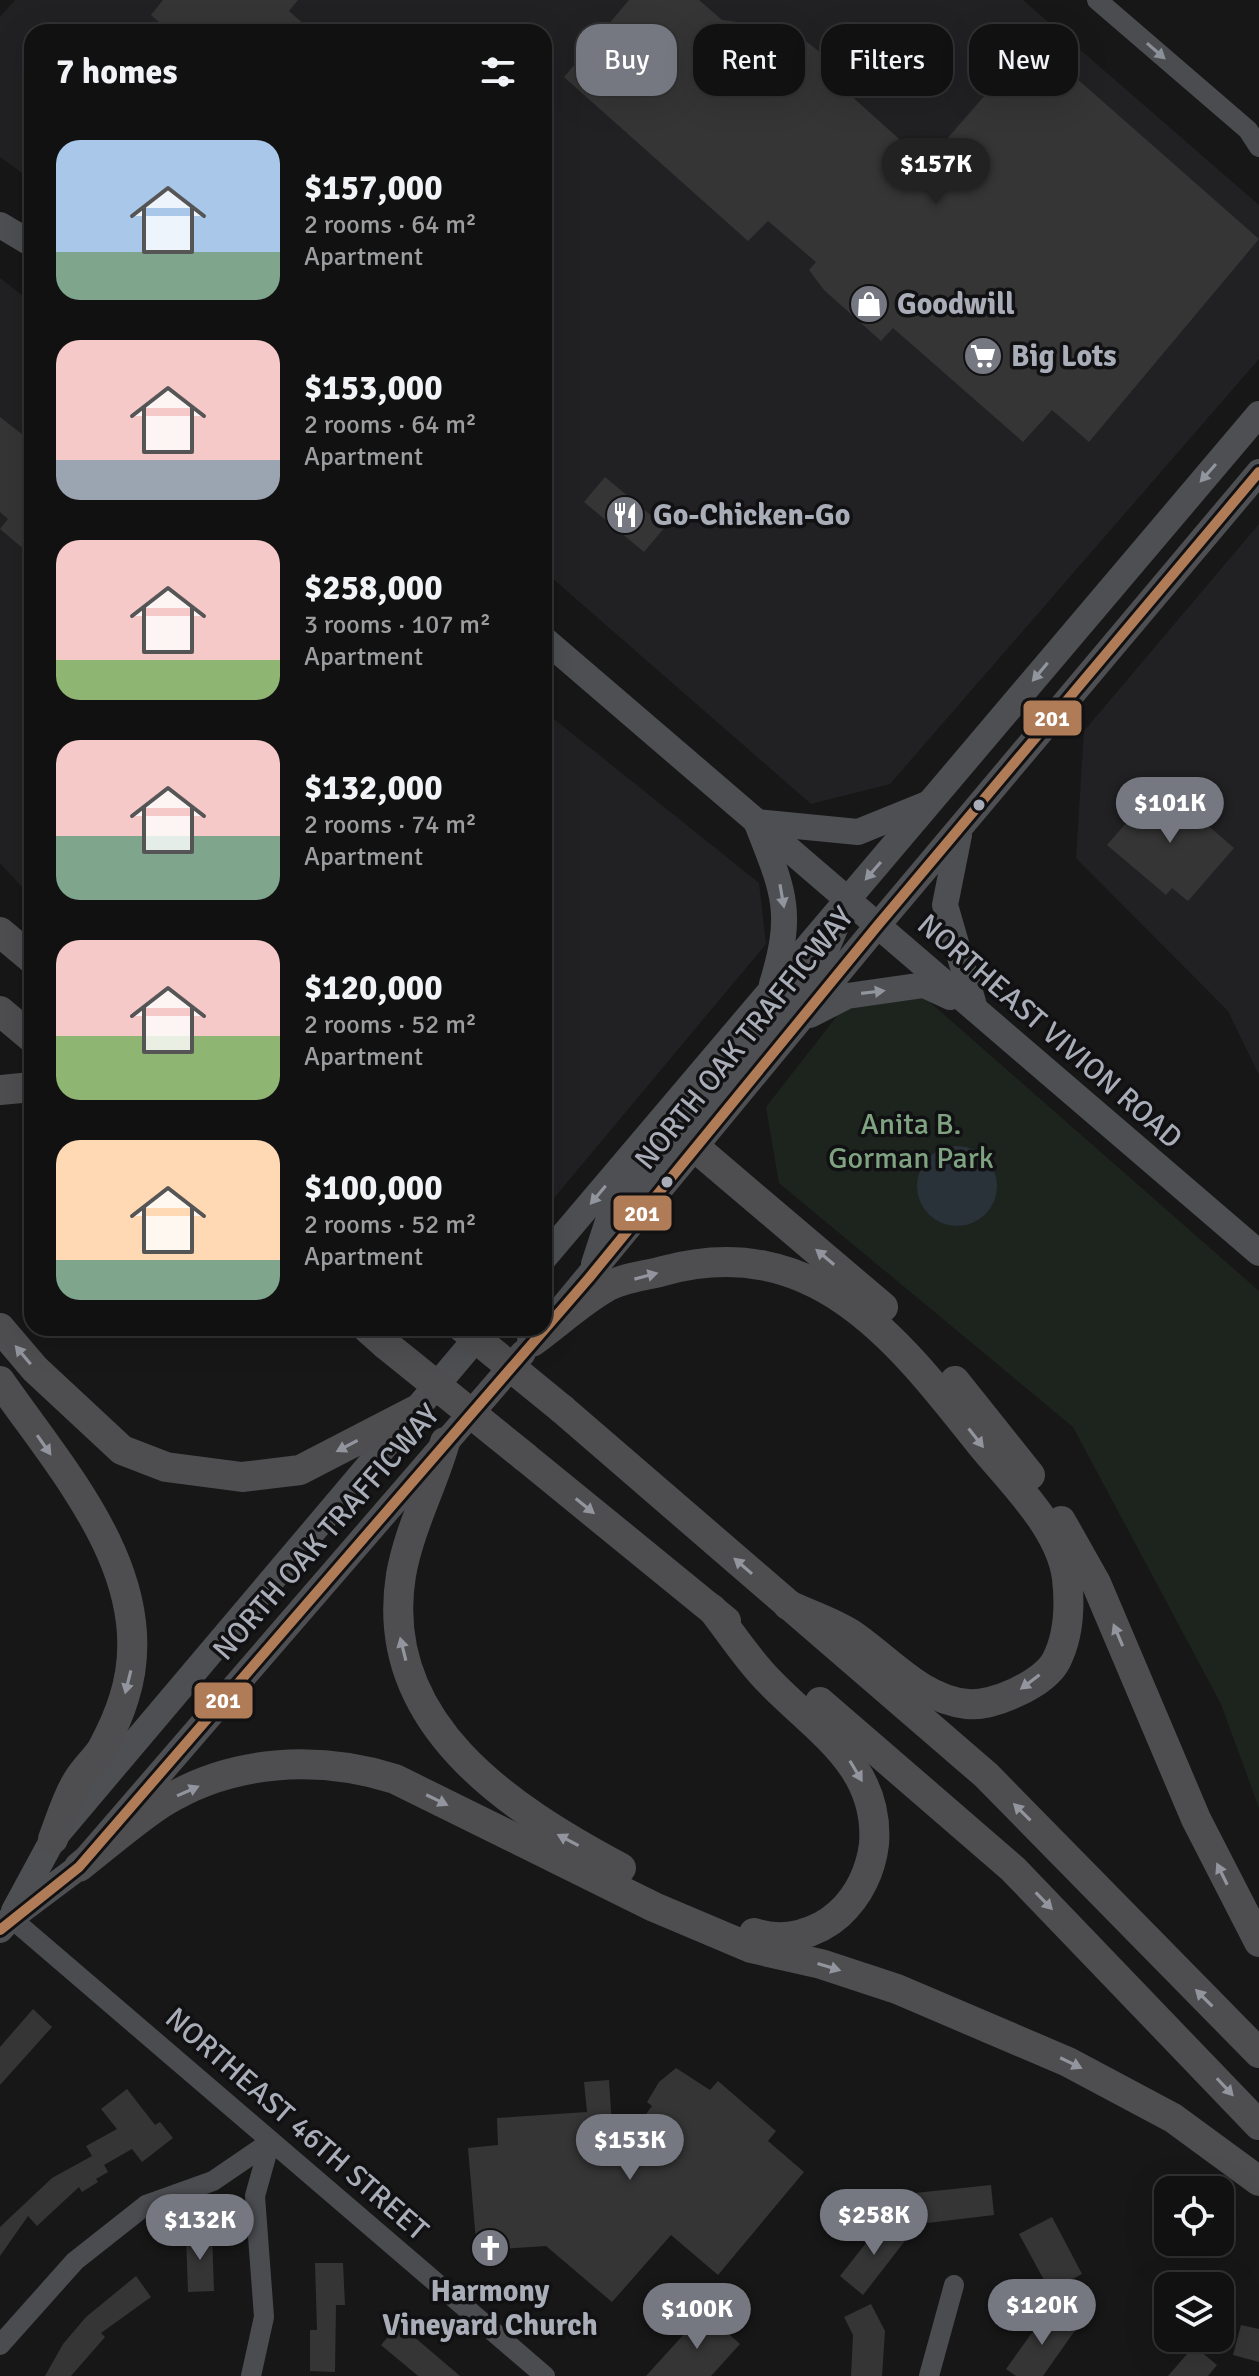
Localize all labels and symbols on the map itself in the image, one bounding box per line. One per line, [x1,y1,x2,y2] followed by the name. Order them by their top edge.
[1146,42,1166,59] one-way arrow
[880,138,992,206] pin: $157K
[848,283,890,325] shop icon: Goodwill
[897,286,1015,323] place label: Goodwill
[962,335,1004,377] supermarket icon: Big Lots
[1011,338,1117,375] place label: Big Lots
[1200,463,1217,483] one-way arrow
[604,494,646,536] restaurant icon: Go-Chicken-Go
[653,497,850,534] place label: Go-Chicken-Go
[1032,661,1049,681] one-way arrow
[1022,699,1083,737] line badge: 201
[1034,705,1070,732] text: 201
[1114,777,1226,845] pin: $101K
[971,797,987,813] unlabelled marker
[864,861,882,880] one-way arrow
[776,884,788,909] one-way arrow
[627,899,862,1177] street label: NORTH OAK TRAFFICWAY
[910,906,1190,1156] street label: NORTHEAST VIVION ROAD
[860,986,885,999] one-way arrow
[828,1106,994,1177] park label: Anita B. Gorman Park
[659,1174,675,1190] unlabelled marker
[590,1185,607,1205] one-way arrow
[612,1194,673,1232] line badge: 201
[624,1200,660,1227] text: 201
[815,1249,834,1267] one-way arrow
[634,1269,659,1281] one-way arrow
[15,1346,32,1366] one-way arrow
[205,1397,448,1668] street label: NORTH OAK TRAFFICWAY
[967,1428,984,1448] one-way arrow
[36,1435,51,1456] one-way arrow
[336,1438,358,1452] one-way arrow
[575,1498,596,1515] one-way arrow
[734,1558,754,1575] one-way arrow
[1112,1624,1125,1647] one-way arrow
[396,1637,408,1662] one-way arrow
[121,1670,134,1695] one-way arrow
[1019,1674,1040,1690] one-way arrow
[193,1681,254,1720] line badge: 201
[205,1687,241,1714] text: 201
[849,1760,863,1782] one-way arrow
[176,1784,200,1798] one-way arrow
[426,1793,449,1807] one-way arrow
[1013,1803,1032,1822] one-way arrow
[557,1833,580,1847] one-way arrow
[1216,1862,1229,1885] one-way arrow
[1034,1891,1053,1910] one-way arrow
[818,1962,842,1974] one-way arrow
[1196,1989,1214,2008] one-way arrow
[157,2000,436,2249] street label: NORTHEAST 46TH STREET
[1059,2056,1082,2070] one-way arrow
[1216,2077,1234,2096] one-way arrow
[574,2114,686,2182] pin: $153K
[818,2189,930,2257] pin: $258K
[144,2194,256,2262] pin: $132K
[469,2227,511,2269] church icon: Harmony Vineyard Church
[382,2273,598,2344] place label: Harmony Vineyard Church
[986,2279,1098,2347] pin: $120K
[641,2283,753,2351] pin: $100K

